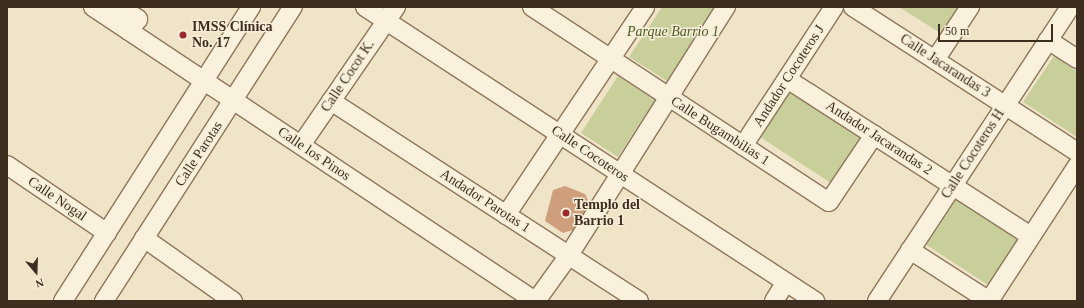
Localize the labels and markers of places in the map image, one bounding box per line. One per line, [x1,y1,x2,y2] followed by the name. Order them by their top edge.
[192,19,273,52] place label: IMSS Clínica No. 17
[177,29,189,41] marker: IMSS Clínica No. 17
[574,197,640,230] place label: Templo del Barrio 1
[561,208,571,218] marker: Templo del Barrio 1

